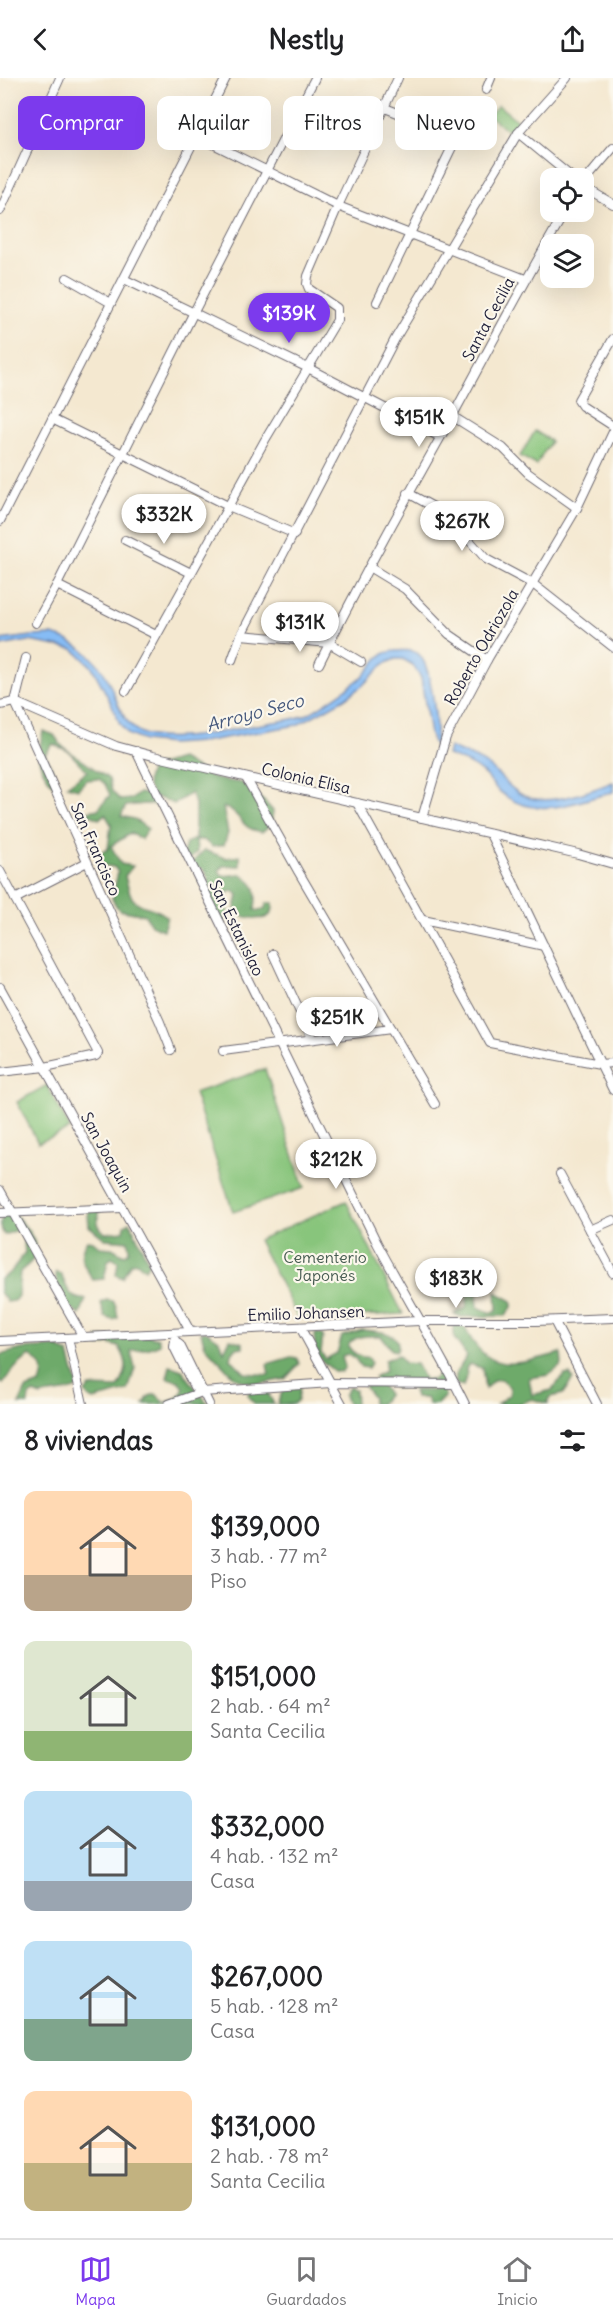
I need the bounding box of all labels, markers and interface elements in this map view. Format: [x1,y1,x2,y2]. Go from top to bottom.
text: Nestly [269,22,344,56]
icon: back [24,23,57,56]
icon: share [556,23,589,56]
chip: Comprar [18,96,145,150]
chip: Alquilar [157,96,271,150]
chip: Filtros [283,96,383,150]
chip: Nuevo [395,96,497,150]
map controls [540,168,594,288]
button: locate [540,168,594,222]
button: layers [540,234,594,288]
street label: Santa Cecilia [458,274,518,364]
pin: $139K [247,293,331,344]
text: $139K [262,300,316,325]
pin: $151K [377,397,461,448]
text: $151K [394,404,444,429]
pin: $332K [122,494,206,545]
text: $332K [135,501,193,526]
pin: $267K [420,501,504,552]
text: $267K [434,508,490,533]
street label: Roberto Odriozola [440,585,522,709]
pin: $131K [258,602,342,653]
text: $131K [275,609,325,634]
water label: Arroyo Seco [204,688,307,737]
street label: Colonia Elisa [260,758,352,798]
street label: San Francisco [66,799,126,899]
street label: San Estanislao [205,877,269,979]
pin: $251K [295,997,379,1048]
text: $251K [310,1004,364,1029]
street label: San Joaquin [77,1109,137,1195]
pin: $212K [294,1139,378,1190]
text: $212K [309,1146,363,1171]
park label: Cementerio Japonés [283,1247,367,1285]
pin: $183K [414,1258,498,1309]
text: $183K [429,1265,483,1290]
street label: Emilio Johansen [247,1301,365,1325]
text: 8 viviendas [24,1424,153,1457]
icon: filters [556,1424,589,1457]
text: $139,000 [210,1510,320,1543]
icon: home [72,1515,144,1587]
text: 3 hab. · 77 m² [210,1543,328,1568]
text: Piso [210,1568,247,1593]
text: $151,000 [210,1660,316,1693]
icon: home [72,1665,144,1737]
text: 2 hab. · 64 m² [210,1693,331,1718]
text: Santa Cecilia [210,1718,325,1743]
text: $332,000 [210,1810,325,1843]
icon: home [72,1815,144,1887]
text: 4 hab. · 132 m² [210,1843,338,1868]
text: Casa [210,1868,255,1893]
text: $267,000 [210,1960,323,1993]
icon: home [72,1965,144,2037]
text: 5 hab. · 128 m² [210,1993,339,2018]
text: Casa [210,2018,255,2043]
text: $131,000 [210,2110,316,2143]
icon: home [72,2115,144,2187]
text: 2 hab. · 78 m² [210,2143,329,2168]
text: Santa Cecilia [210,2168,325,2193]
tab: Mapa [75,2253,116,2309]
tab: Guardados [266,2253,347,2309]
tab: Inicio [497,2253,538,2309]

